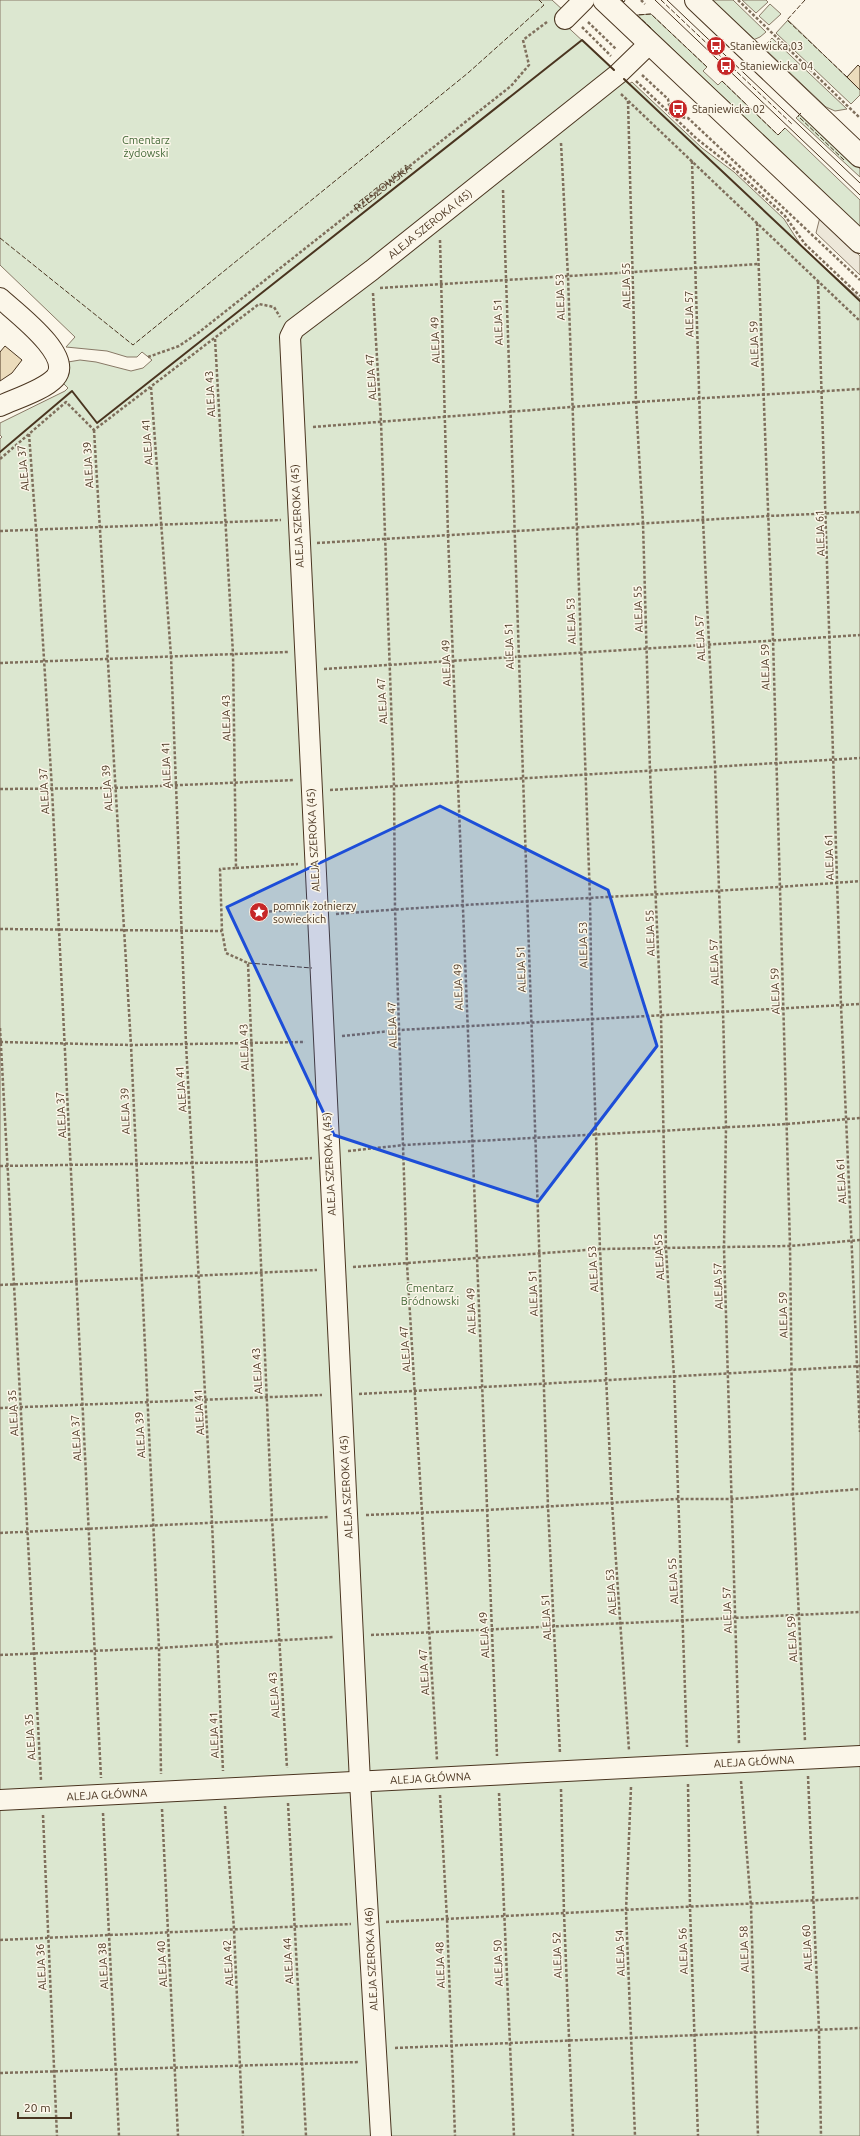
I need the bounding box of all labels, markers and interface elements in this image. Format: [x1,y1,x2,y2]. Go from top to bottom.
bus stop icon: Staniewicka 03 [705,35,727,57]
place label: Staniewicka 03 [730,40,803,52]
bus stop icon: Staniewicka 04 [715,55,737,77]
place label: Staniewicka 04 [740,60,813,72]
bus stop icon: Staniewicka 02 [667,98,689,120]
place label: Staniewicka 02 [692,103,765,115]
park label: Cmentarz żydowski [122,134,170,159]
street label: RZESZOWSKA [351,160,414,214]
street label: ALEJA SZEROKA (45) [385,187,475,261]
street label: ALEJA 55 [620,263,632,309]
street label: ALEJA 53 [553,274,567,320]
street label: ALEJA 57 [683,291,695,337]
street label: ALEJA 51 [491,299,505,345]
street label: ALEJA 49 [428,317,442,363]
street label: ALEJA 59 [747,321,761,367]
street label: ALEJA 47 [363,353,379,401]
street label: ALEJA 43 [203,370,217,418]
street label: ALEJA 41 [139,418,155,466]
street label: ALEJA 39 [81,441,95,489]
street label: ALEJA 37 [15,444,31,492]
street label: ALEJA SZEROKA (45) [288,464,307,568]
street label: ALEJA 61 [813,510,827,556]
street label: ALEJA 55 [631,586,645,632]
street label: ALEJA 53 [564,598,578,644]
street label: ALEJA 57 [693,614,707,662]
street label: ALEJA 51 [502,623,516,669]
street label: ALEJA 49 [439,640,453,686]
street label: ALEJA 59 [759,644,771,690]
street label: ALEJA 47 [375,677,389,725]
street label: ALEJA 43 [220,695,232,741]
street label: ALEJA 41 [159,742,173,788]
street label: ALEJA 39 [99,764,115,812]
street label: ALEJA 37 [37,767,51,815]
street label: ALEJA SZEROKA (45) [304,788,323,892]
street label: ALEJA 61 [822,834,836,880]
place label: pomnik żołnierzy sowieckich [273,900,357,925]
place icon: pomnik żołnierzy sowieckich [248,901,270,923]
street label: ALEJA 55 [643,910,657,956]
street label: ALEJA 53 [577,922,589,968]
street label: ALEJA 57 [707,939,721,985]
street label: ALEJA 51 [514,946,528,992]
street label: ALEJA 49 [451,964,465,1010]
street label: ALEJA 59 [768,968,782,1014]
street label: ALEJA 47 [385,1002,399,1048]
street label: ALEJA 43 [237,1024,251,1070]
street label: ALEJA 41 [173,1065,189,1113]
street label: ALEJA 39 [118,1088,132,1134]
street label: ALEJA 37 [54,1091,68,1139]
street label: ALEJA SZEROKA (45) [320,1112,339,1216]
street label: ALEJA 61 [834,1157,848,1205]
street label: ALEJA 55 [652,1233,666,1281]
street label: ALEJA 53 [586,1245,600,1293]
street label: ALEJA 57 [711,1263,725,1309]
street label: ALEJA 51 [526,1270,540,1316]
park label: Cmentarz Bródnowski [401,1282,459,1307]
street label: ALEJA 49 [464,1288,478,1334]
street label: ALEJA 59 [777,1292,789,1338]
street label: ALEJA 47 [397,1325,413,1373]
street label: ALEJA 43 [250,1347,264,1395]
street label: ALEJA 41 [192,1388,206,1436]
street label: ALEJA 35 [6,1389,20,1437]
street label: ALEJA 39 [133,1411,147,1459]
street label: ALEJA 37 [69,1414,83,1462]
street label: ALEJA SZEROKA (45) [337,1435,356,1539]
street label: ALEJA 55 [666,1557,680,1605]
street label: ALEJA 53 [603,1568,619,1616]
street label: ALEJA 57 [720,1587,734,1633]
street label: ALEJA 51 [539,1593,553,1641]
street label: ALEJA 49 [477,1611,491,1659]
street label: ALEJA 59 [785,1615,799,1663]
street label: ALEJA 47 [417,1648,431,1696]
street label: ALEJA 43 [266,1671,282,1719]
street label: ALEJA 41 [207,1712,221,1758]
street label: ALEJA 35 [22,1713,38,1761]
street label: ALEJA GŁÓWNA [713,1753,795,1769]
street label: ALEJA GŁÓWNA [390,1770,472,1786]
street label: ALEJA GŁÓWNA [66,1786,148,1803]
street label: ALEJA SZEROKA (46) [362,1907,381,2011]
street label: ALEJA 60 [800,1924,814,1972]
street label: ALEJA 58 [737,1926,751,1972]
street label: ALEJA 56 [676,1928,690,1974]
street label: ALEJA 54 [613,1930,627,1976]
street label: ALEJA 52 [550,1932,564,1978]
street label: ALEJA 44 [281,1937,295,1985]
street label: ALEJA 42 [221,1939,235,1987]
street label: ALEJA 40 [155,1940,169,1988]
street label: ALEJA 50 [491,1940,505,1986]
street label: ALEJA 38 [96,1942,110,1990]
street label: ALEJA 48 [433,1942,447,1988]
street label: ALEJA 36 [34,1943,48,1991]
scale bar [18,2094,71,2120]
text: 20 m [24,2101,51,2114]

